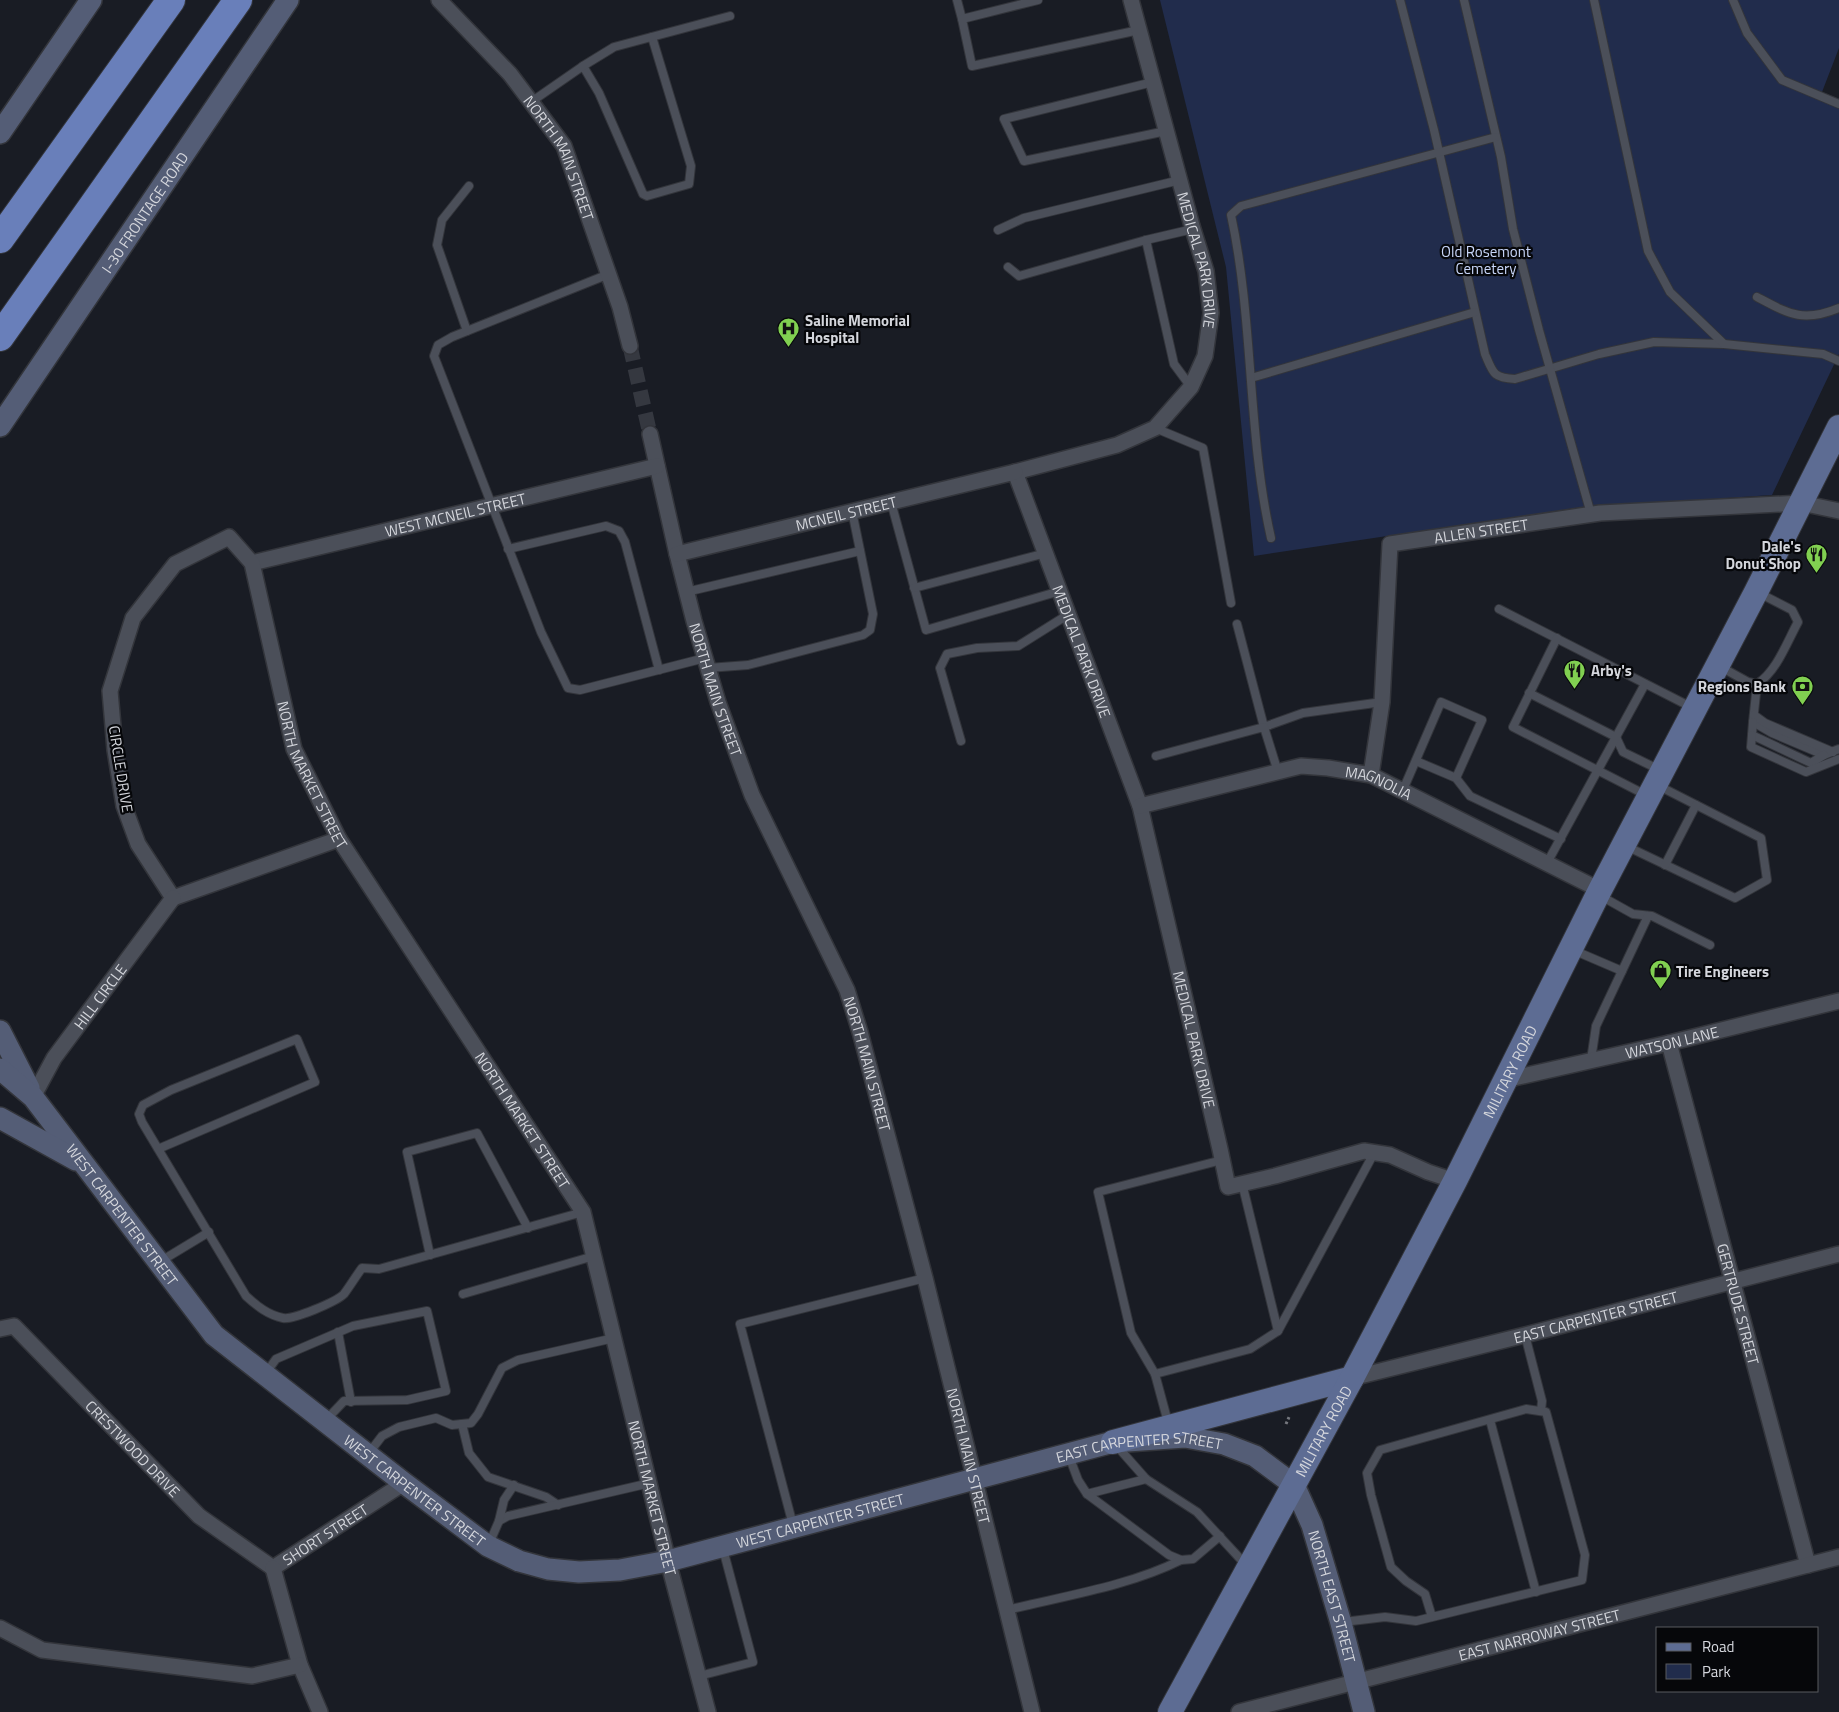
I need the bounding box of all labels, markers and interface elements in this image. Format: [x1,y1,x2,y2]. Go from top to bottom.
street label: NORTH MAIN STREET [518,90,600,223]
street label: I-30 FRONTAGE ROAD [95,147,194,278]
street label: MEDICAL PARK DRIVE [1172,189,1223,330]
park label: Old Rosemont Cemetery [1441,240,1532,280]
place label: Saline Memorial Hospital [805,309,910,349]
hospital icon: Saline Memorial Hospital [777,317,801,348]
street label: WEST MCNEIL STREET [383,486,528,542]
street label: MCNEIL STREET [793,490,899,536]
street label: ALLEN STREET [1432,512,1530,549]
place label: Dale's Donut Shop [1726,535,1801,575]
restaurant icon: Dale's Donut Shop [1805,543,1829,574]
street label: MEDICAL PARK DRIVE [1047,582,1117,721]
street label: NORTH MAIN STREET [684,620,748,759]
restaurant icon: Arby's [1563,658,1587,689]
place label: Arby's [1591,659,1632,682]
bank icon: Regions Bank [1790,674,1814,705]
place label: Regions Bank [1698,675,1786,698]
street label: NORTH MARKET STREET [272,699,354,853]
street label: CIRCLE DRIVE [103,724,139,814]
street label: MAGNOLIA [1344,760,1416,805]
street label: HILL CIRCLE [68,959,132,1034]
shop icon: Tire Engineers [1648,959,1672,990]
place label: Tire Engineers [1676,960,1769,983]
street label: MEDICAL PARK DRIVE [1167,969,1222,1110]
street label: NORTH MAIN STREET [838,993,897,1134]
street label: WATSON LANE [1623,1020,1721,1064]
street label: MILITARY ROAD [1477,1021,1542,1122]
street label: NORTH MARKET STREET [470,1047,576,1193]
street label: WEST CARPENTER STREET [61,1139,184,1291]
street label: GERTRUDE STREET [1711,1241,1766,1367]
street label: EAST CARPENTER STREET [1511,1285,1680,1349]
street label: MILITARY ROAD [1289,1381,1357,1481]
street label: NORTH MAIN STREET [941,1386,997,1526]
street label: CRESTWOOD DRIVE [80,1395,186,1502]
street label: NORTH MARKET STREET [623,1418,683,1578]
street label: EAST CARPENTER STREET [1053,1425,1224,1468]
street label: WEST CARPENTER STREET [339,1429,491,1552]
street label: WEST CARPENTER STREET [733,1487,907,1554]
street label: SHORT STREET [278,1498,373,1571]
street label: NORTH EAST STREET [1303,1527,1362,1665]
street label: EAST NARROWAY STREET [1456,1603,1623,1666]
legend [1656,1627,1819,1692]
text: Road [1702,1635,1734,1658]
text: Park [1702,1660,1731,1683]

